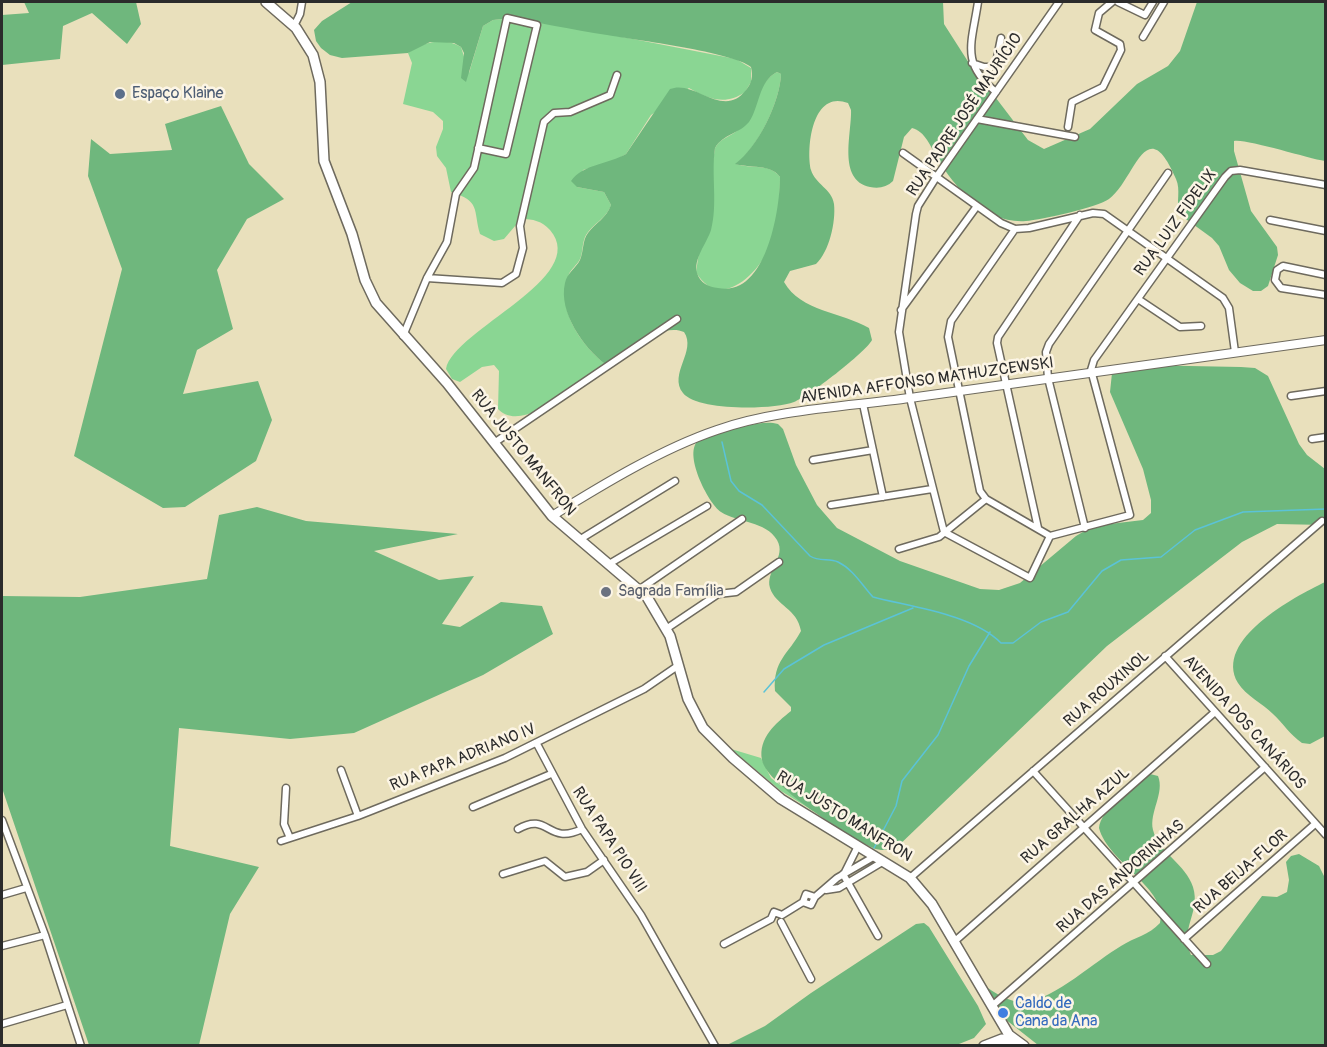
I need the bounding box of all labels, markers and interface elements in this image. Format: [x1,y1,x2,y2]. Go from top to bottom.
street label: RUA PADRE JOSÉ MAURÍCIO [903,30,1027,200]
place label: Espaço Klaine [132,84,223,104]
marker: Espaço Klaine [113,87,127,101]
street label: RUA LUIZ FIDELIX [1131,166,1221,280]
street label: AVENIDA AFFONSO MATHUZCEWSKI [799,354,1055,408]
street label: RUA JUSTO MANFRON [466,386,580,520]
place label: Sagrada Família [618,582,724,602]
marker: Sagrada Família [599,585,613,599]
street label: RUA ROUXINOL [1060,647,1154,731]
street label: AVENIDA DOS CANÁRIOS [1179,652,1309,794]
street label: RUA PAPA ADRIANO IV [387,720,539,796]
street label: RUA GRALHA AZUL [1018,764,1134,868]
street label: RUA JUSTO MANFRON [773,767,915,867]
street label: RUA PAPA PIO VIII [568,784,650,896]
street label: RUA DAS ANDORINHAS [1053,816,1189,938]
street label: RUA BEIJA-FLOR [1190,826,1292,918]
place label: Caldo de Cana da Ana [1015,994,1097,1032]
marker: Caldo de Cana da Ana [996,1006,1010,1020]

